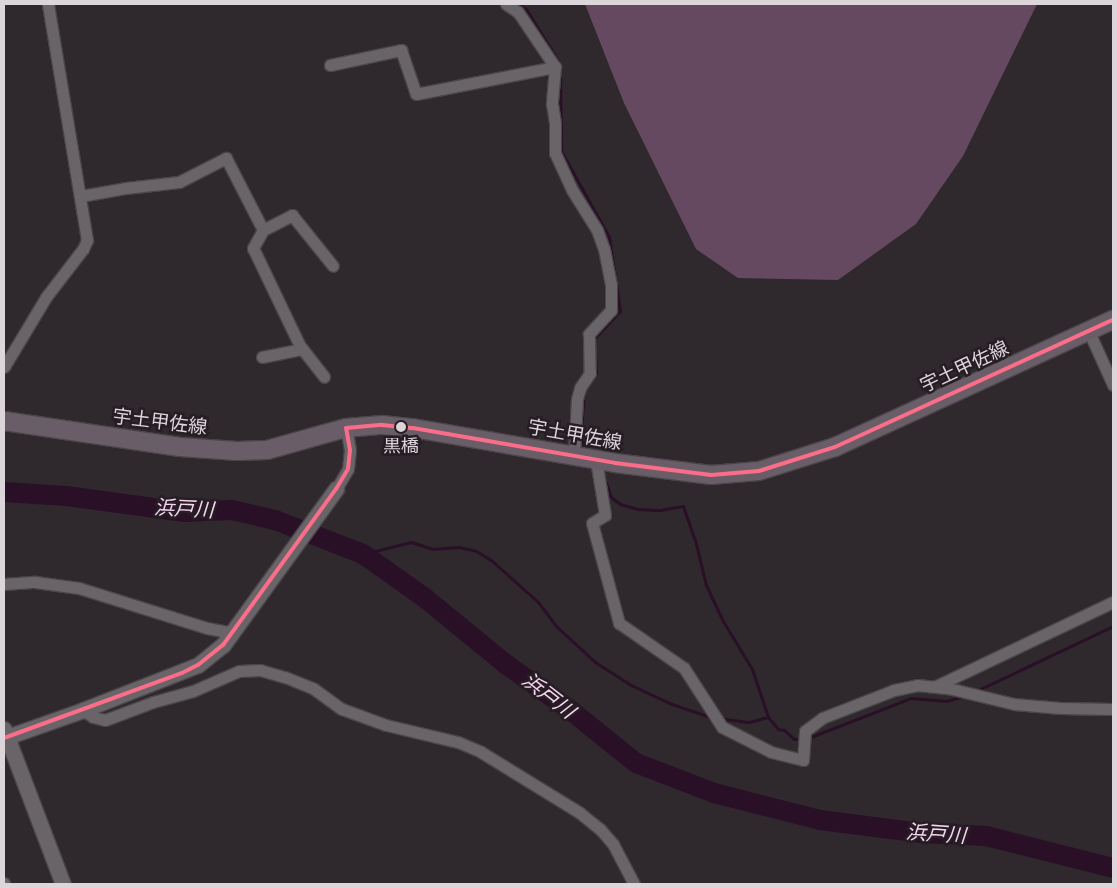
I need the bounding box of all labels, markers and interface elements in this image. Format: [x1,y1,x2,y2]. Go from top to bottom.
street label: 宇土甲佐線 [916,336,1012,396]
street label: 宇土甲佐線 [111,404,209,438]
street label: 宇土甲佐線 [526,415,624,453]
marker: 黒橋 [396,422,406,432]
place label: 黒橋 [383,434,419,456]
water label: 浜戸川 [153,494,215,522]
water label: 浜戸川 [518,667,580,723]
water label: 浜戸川 [905,819,967,847]

